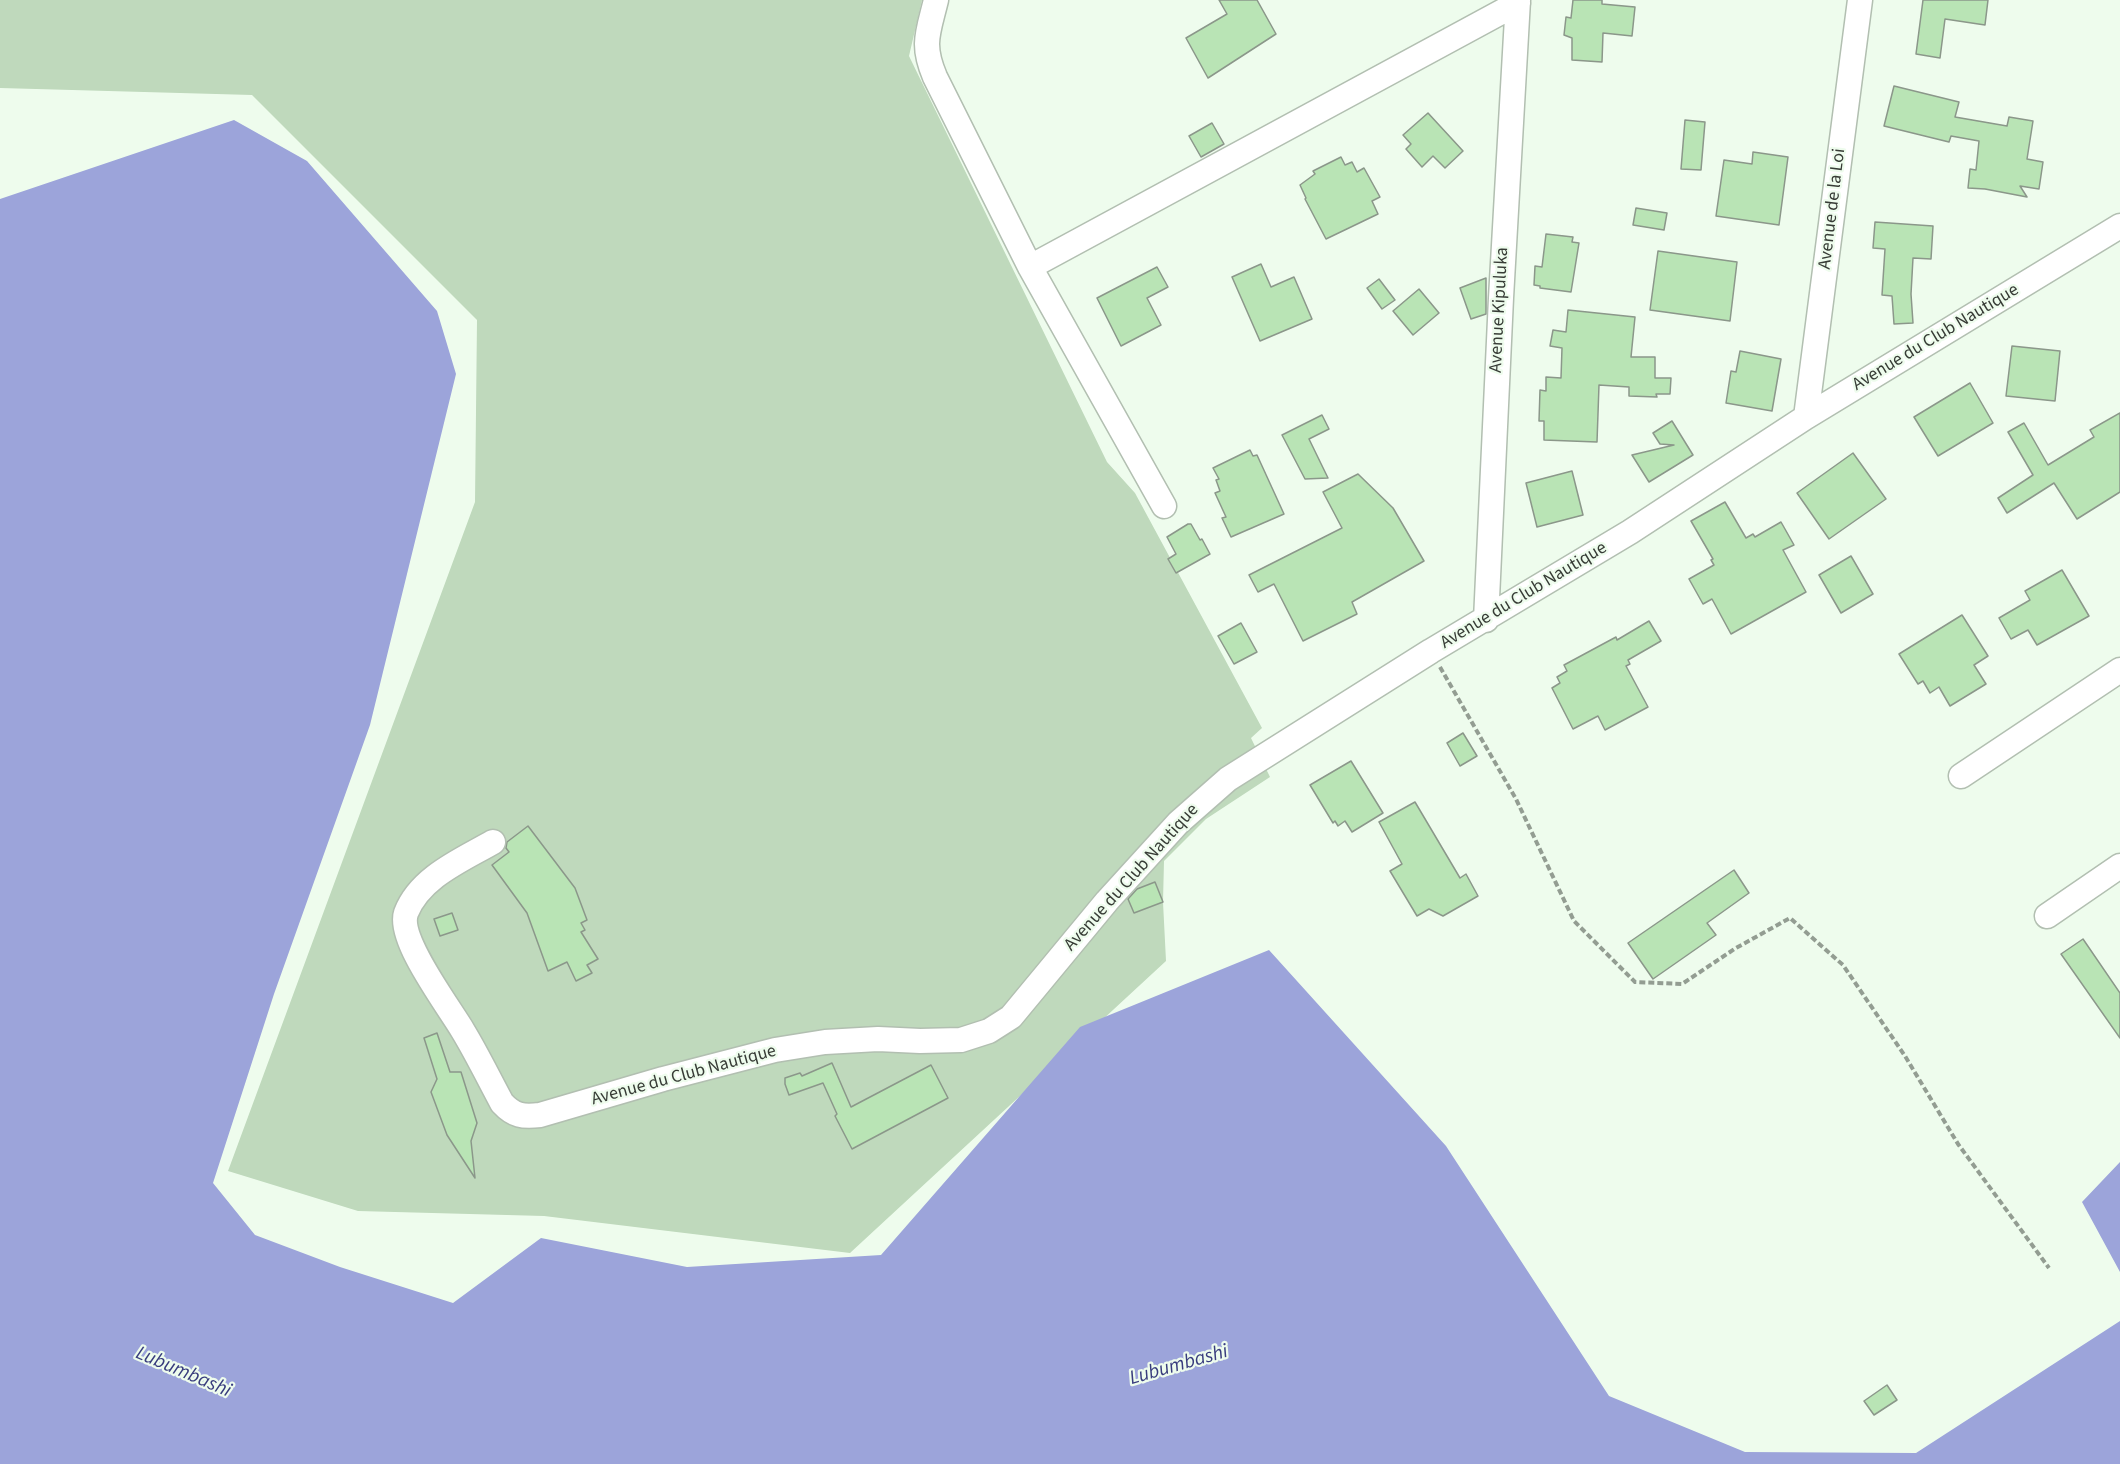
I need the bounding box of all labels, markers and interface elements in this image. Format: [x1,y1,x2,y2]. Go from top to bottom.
street label: Avenue de la Loi [1815,147,1851,271]
street label: Avenue Kipuluka [1486,247,1514,373]
street label: Avenue du Club Nautique [1849,280,2023,396]
street label: Avenue du Club Nautique [1437,538,1611,654]
street label: Avenue du Club Nautique [1060,800,1204,956]
street label: Avenue du Club Nautique [589,1041,779,1111]
water label: Lubumbashi [1127,1341,1231,1391]
water label: Lubumbashi [132,1342,234,1404]

